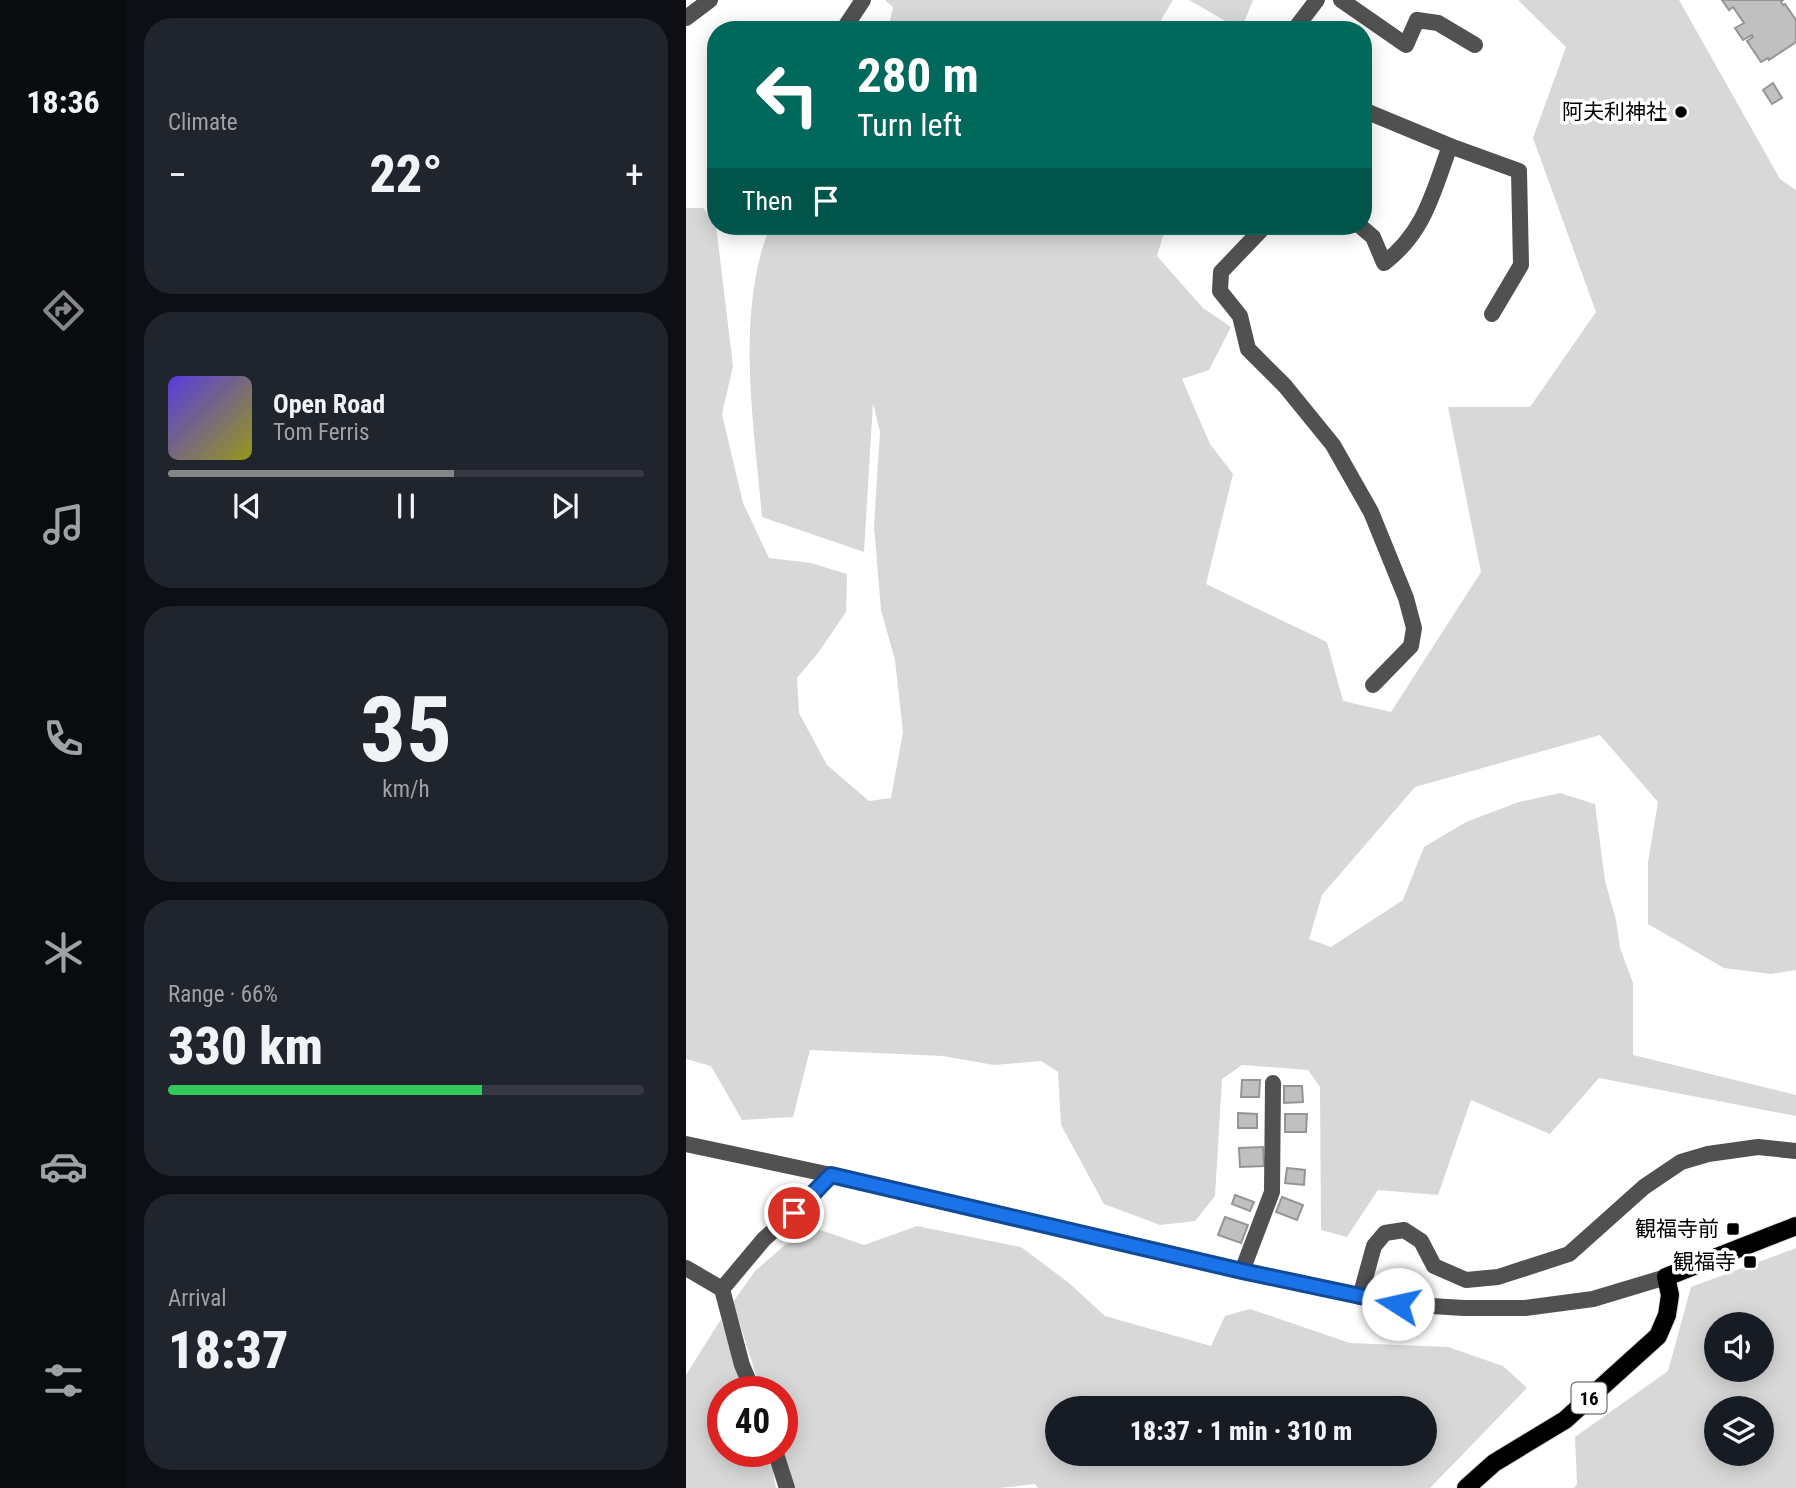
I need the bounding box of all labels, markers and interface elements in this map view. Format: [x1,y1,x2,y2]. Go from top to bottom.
text: 280 m [857,47,979,104]
icon: left [742,49,833,140]
text: 18:36 [26,83,100,121]
place label: 阿夫利神社 [1562,100,1667,124]
marker: 阿夫利神社 [1673,104,1689,120]
text: Turn left [857,106,962,144]
text: Climate [168,109,238,136]
text: 22° [369,144,443,205]
text: − [168,153,187,197]
text: + [625,153,644,197]
icon: arrive [807,182,845,220]
text: Then [742,186,793,216]
icon: directions [39,286,88,335]
text: Open Road [273,389,385,419]
text: Tom Ferris [273,419,369,446]
icon: previous [228,487,266,525]
icon: pause [387,487,425,525]
icon: next [546,487,584,525]
icon: music [39,500,88,549]
text: 35 [360,677,452,783]
icon: phone [39,714,88,763]
text: km/h [382,776,430,803]
icon: climate [39,928,88,977]
text: Range · 66% [168,981,278,1008]
text: 330 km [168,1016,323,1077]
icon: car [39,1142,88,1191]
pin [764,1183,824,1243]
icon: arrive [775,1194,813,1232]
place label: 観福寺前 [1635,1217,1719,1241]
marker: 観福寺前 [1725,1221,1741,1237]
place label: 観福寺 [1673,1250,1736,1274]
marker: 観福寺 [1742,1254,1758,1270]
position arrow [1361,1267,1435,1341]
text: Arrival [168,1285,227,1312]
map controls [1704,1312,1774,1466]
button: sound [1704,1312,1774,1382]
text: 18:37 [168,1320,288,1381]
icon: filters [39,1356,88,1405]
speed limit sign: 40 [707,1376,798,1467]
road number: 16 [1572,1382,1606,1414]
button: layers [1704,1396,1774,1466]
text: 18:37 · 1 min · 310 m [1130,1416,1352,1446]

